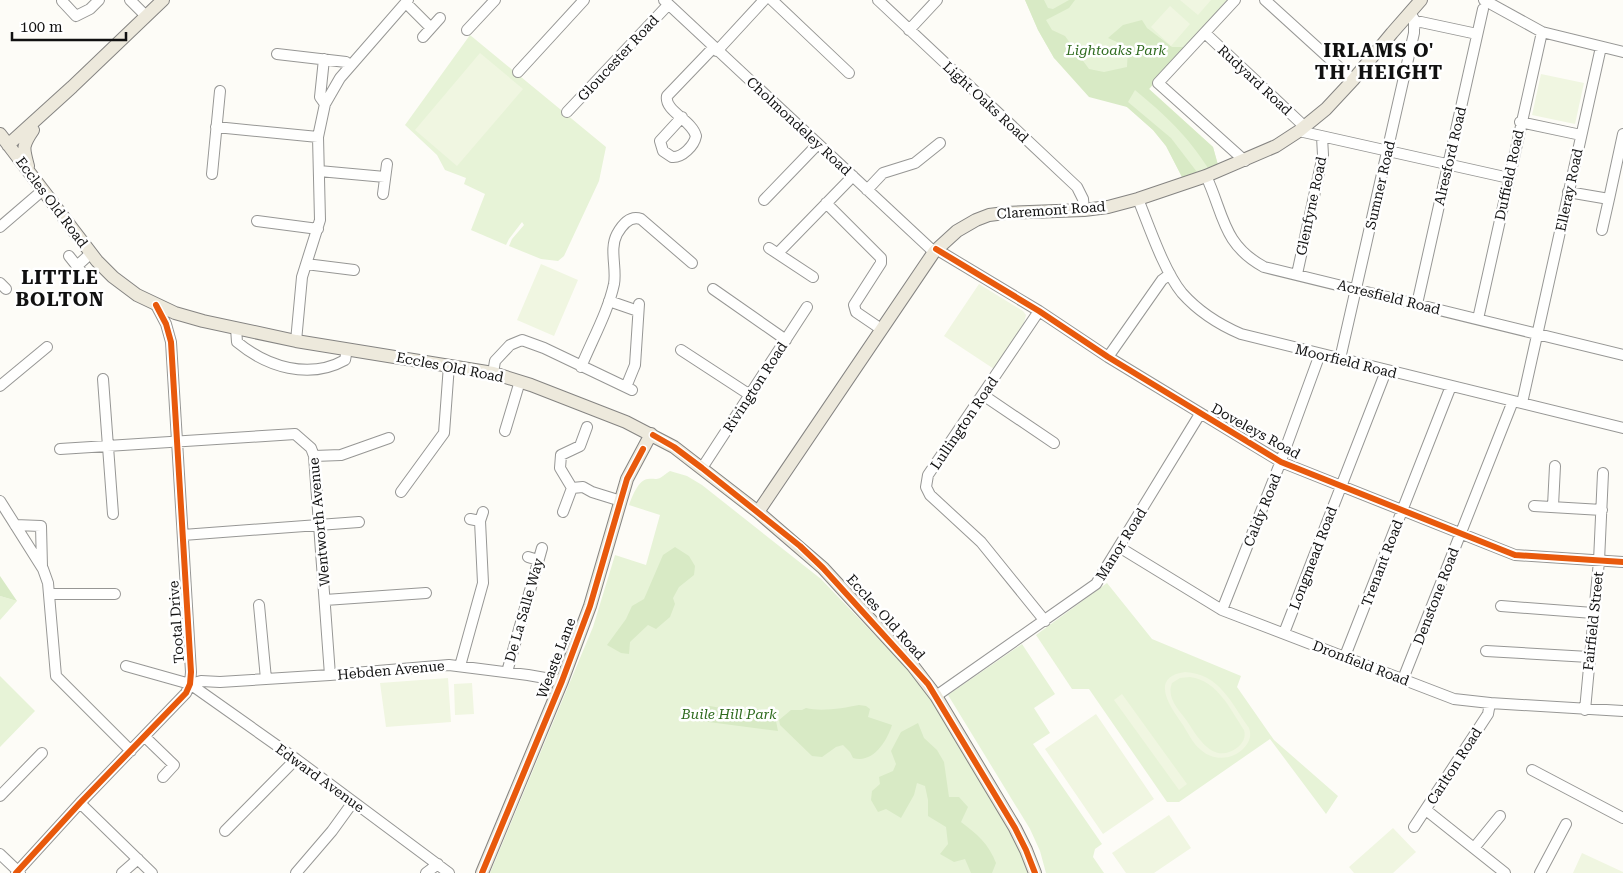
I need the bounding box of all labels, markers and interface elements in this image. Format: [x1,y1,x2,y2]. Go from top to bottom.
scale bar [12,10,126,42]
street label: Gloucester Road [574,12,662,104]
text: 100 m [20,18,63,36]
district label: IRLAMS O' TH' HEIGHT [1315,39,1443,84]
park label: Lightoaks Park [1065,42,1166,58]
street label: Rudyard Road [1215,42,1295,118]
street label: Light Oaks Road [940,58,1032,146]
street label: Cholmondeley Road [743,73,855,179]
street label: Alresford Road [1431,105,1469,207]
street label: Duffield Road [1492,128,1526,222]
street label: Sumner Road [1362,139,1398,231]
street label: Elleray Road [1552,147,1586,233]
street label: Eccles Old Road [13,154,91,250]
street label: Glenfyne Road [1293,155,1329,257]
street label: Claremont Road [996,198,1106,222]
district label: LITTLE BOLTON [15,266,105,311]
street label: Acresfield Road [1336,276,1442,318]
street label: Rivington Road [720,339,790,435]
street label: Moorfield Road [1293,341,1399,381]
street label: Eccles Old Road [395,349,505,385]
street label: Lullington Road [927,374,1001,472]
street label: Doveleys Road [1209,400,1303,462]
street label: Wentworth Avenue [305,456,333,587]
street label: Caldy Road [1240,471,1284,549]
street label: Longmead Road [1286,504,1340,612]
street label: Manor Road [1092,505,1150,583]
street label: Trenant Road [1358,517,1406,609]
street label: Denstone Road [1410,545,1462,647]
street label: De La Salle Way [502,555,547,664]
street label: Eccles Old Road [843,571,929,663]
street label: Fairfield Street [1580,571,1606,671]
street label: Tootal Drive [165,580,187,664]
street label: Weaste Lane [533,615,579,701]
street label: Dronfield Road [1310,637,1412,689]
street label: Hebden Avenue [337,657,446,683]
park label: Buile Hill Park [680,706,777,722]
street label: Carlton Road [1423,725,1485,807]
street label: Edward Avenue [273,741,368,816]

